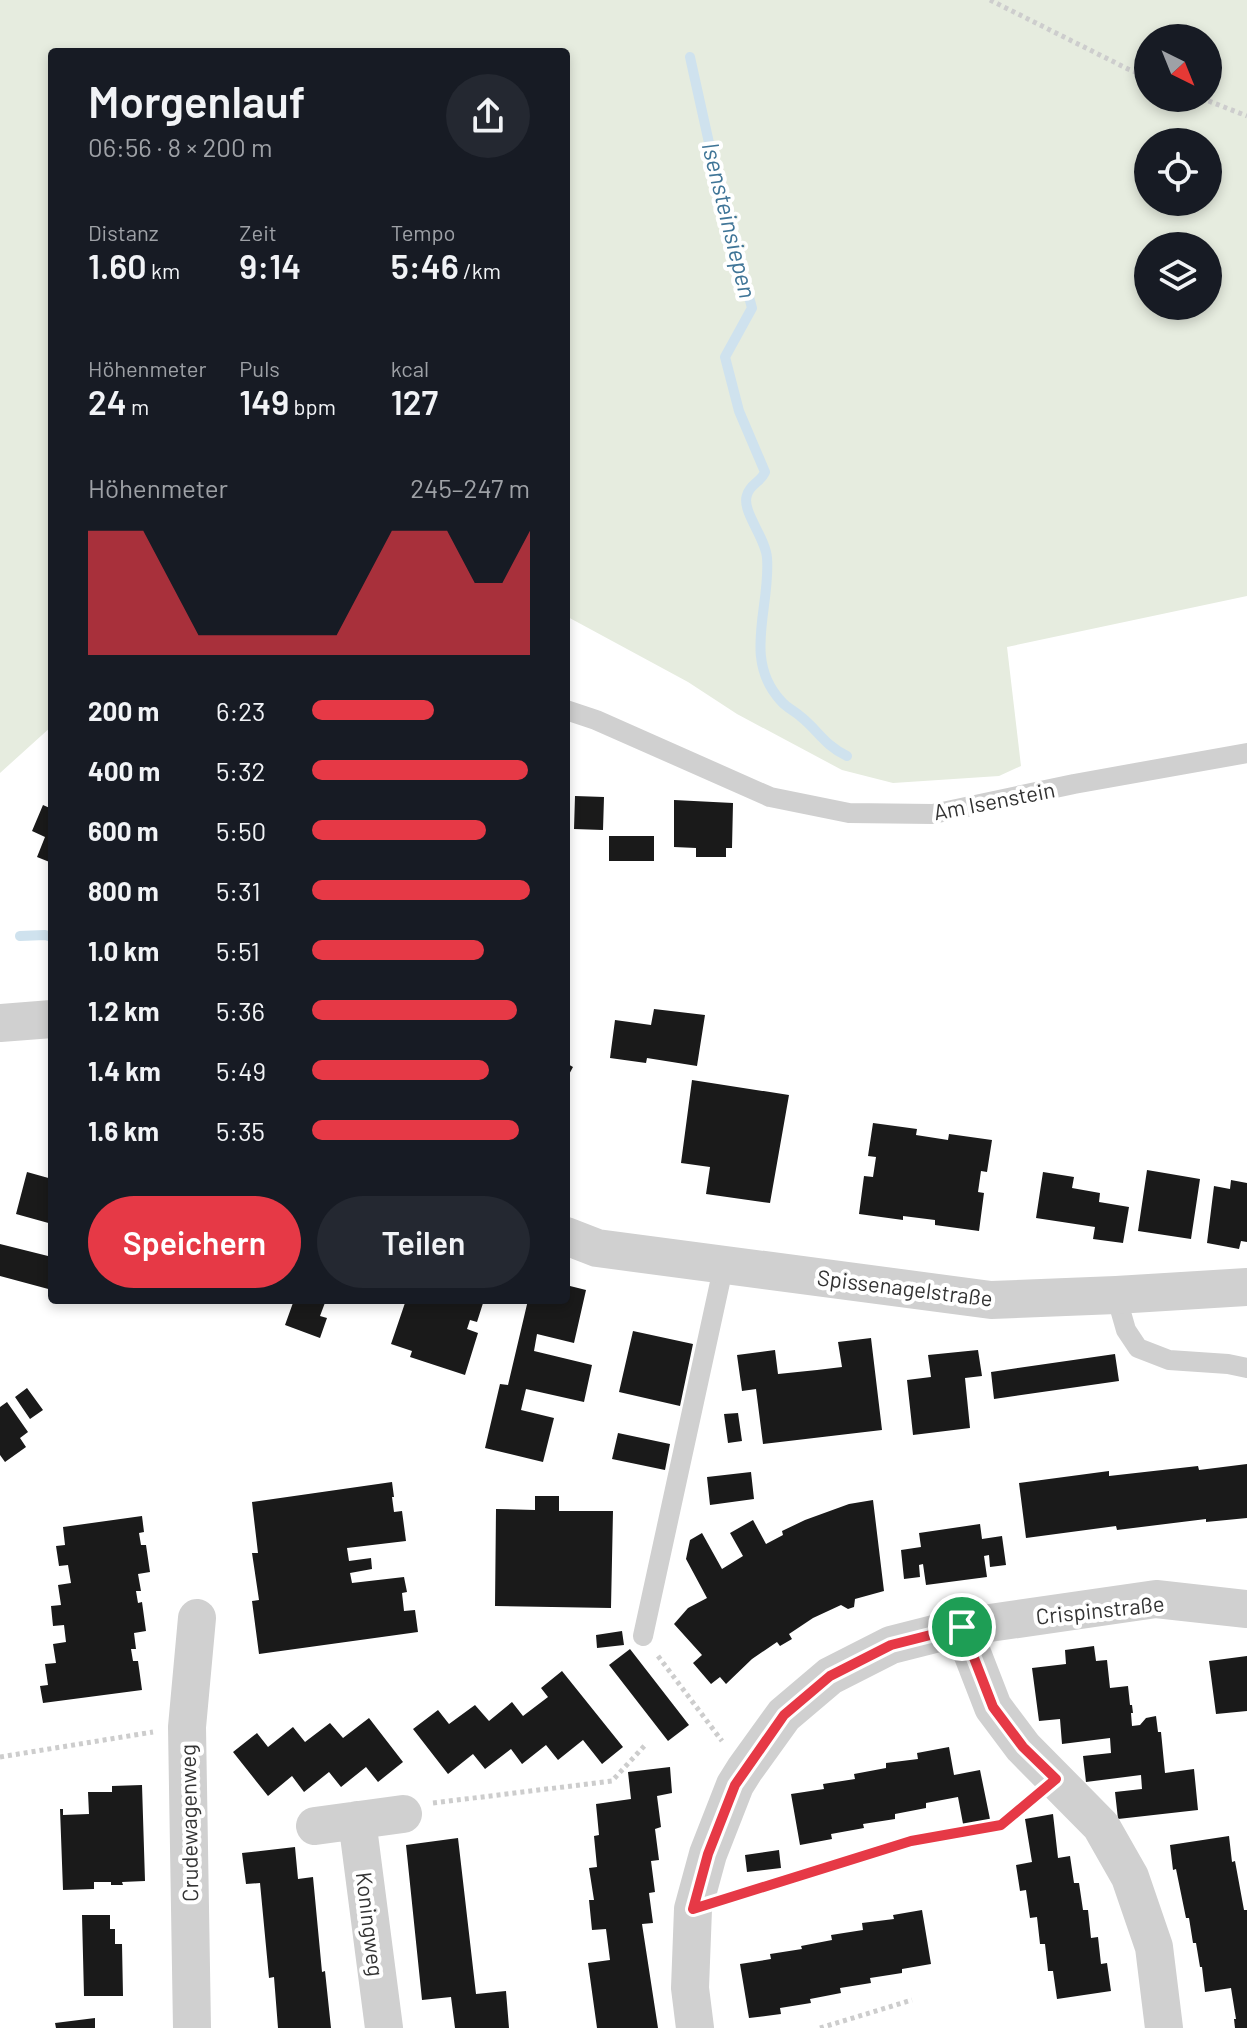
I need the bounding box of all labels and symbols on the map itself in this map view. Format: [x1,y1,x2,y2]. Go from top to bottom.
north arrow [1134,24,1222,112]
water label: Isensteinsiepen [697,139,763,301]
street label: Am Isenstein [931,775,1057,825]
street label: Spissenagelstraße [816,1263,994,1311]
street label: Crispinstraße [1035,1589,1165,1629]
pin [928,1593,996,1661]
street label: Crudewagenweg [174,1744,202,1902]
street label: Koningweg [352,1870,390,1978]

